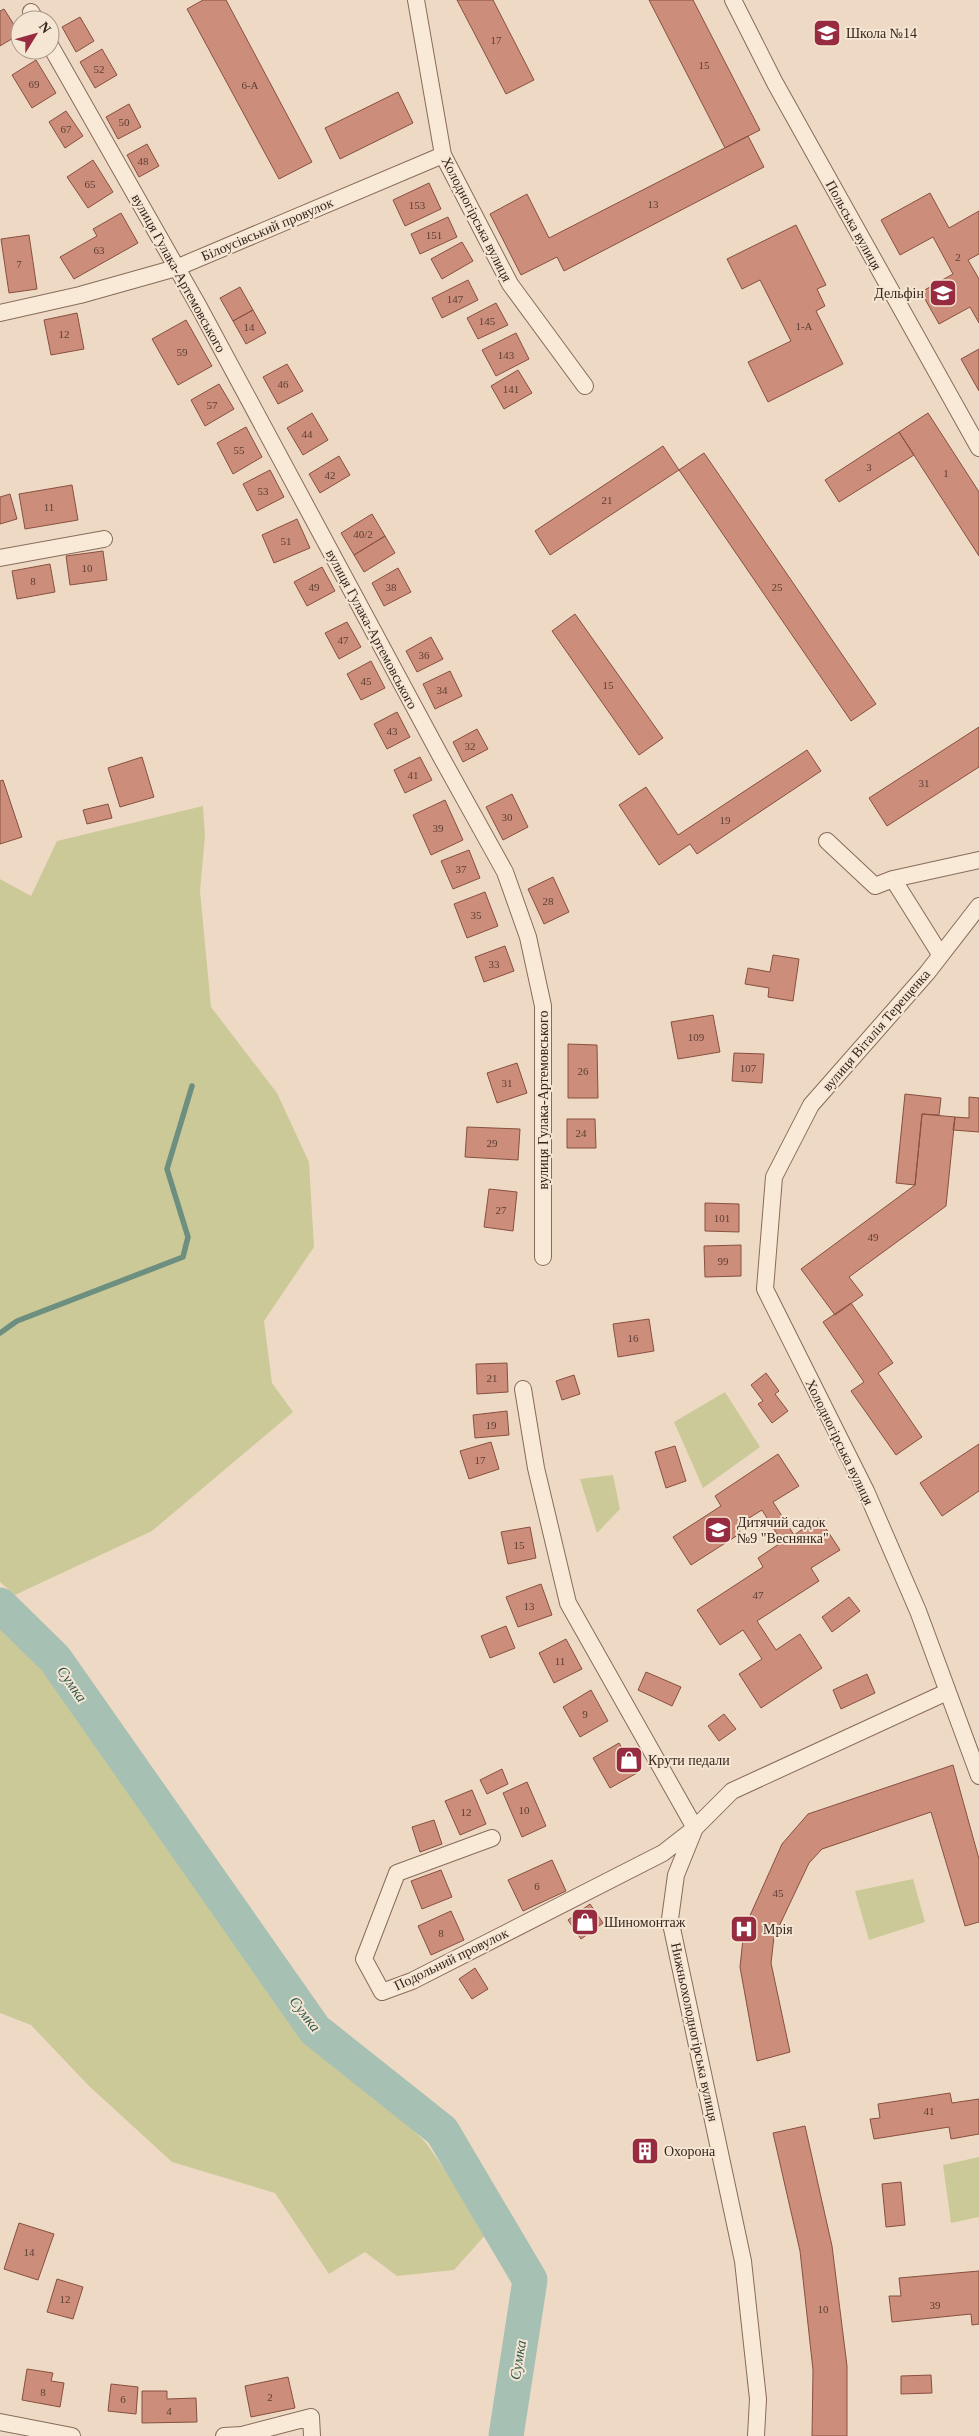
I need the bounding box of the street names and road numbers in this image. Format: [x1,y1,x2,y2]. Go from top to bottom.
street label: Холодногірська вулиця [439,154,515,284]
street label: Польська вулиця [823,178,885,273]
street label: вулиця Гулака-Артемовського [129,191,228,355]
street label: Білоусівський провулок [199,195,336,264]
street label: вулиця Гулака-Артемовського [323,547,420,712]
street label: вулиця Віталія Терещенка [820,966,934,1094]
street label: вулиця Гулака-Артемовського [536,1011,551,1189]
street label: Холодногірська вулиця [803,1377,877,1508]
street label: Подольний провулок [392,1925,511,1994]
street label: Нижньохолодногірська вулиця [668,1941,721,2124]

